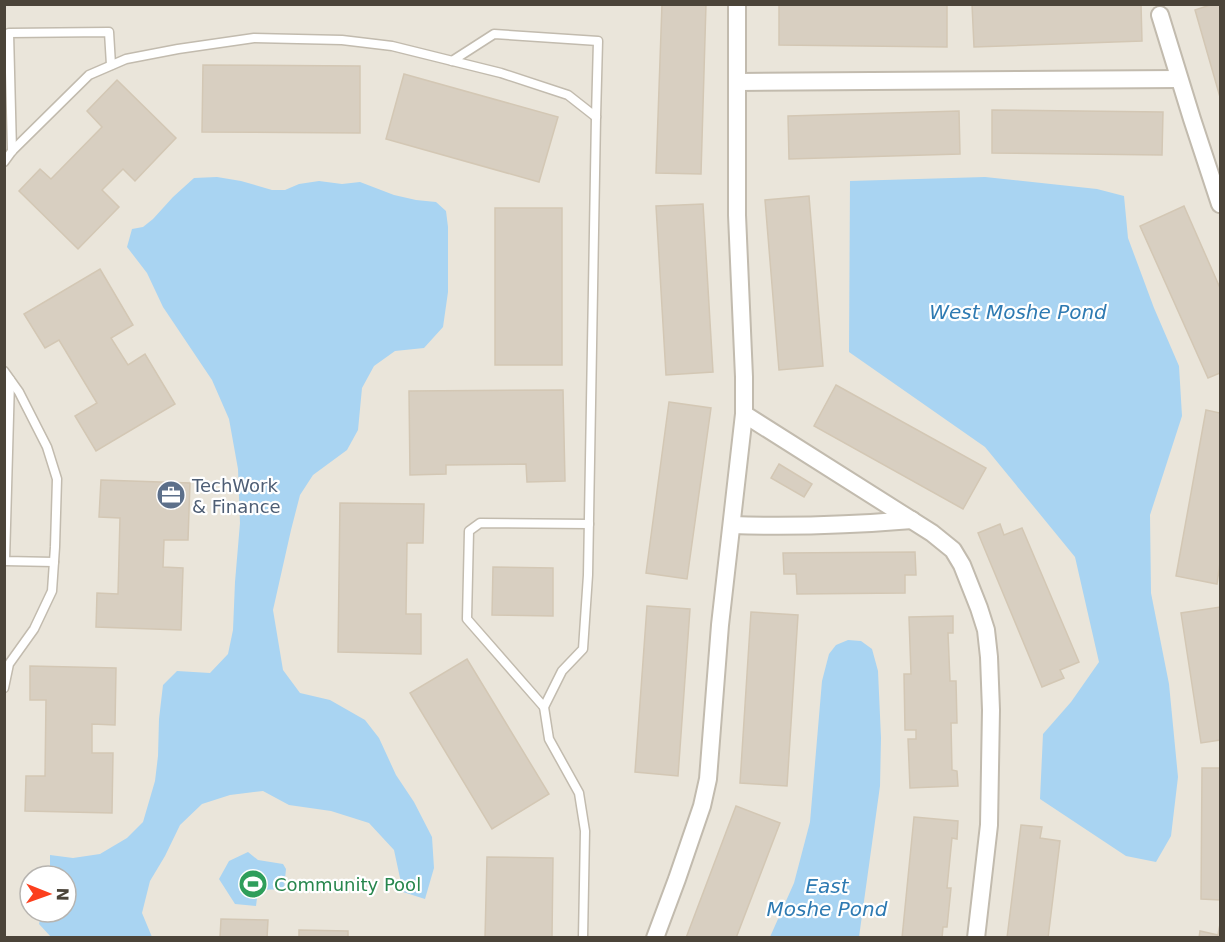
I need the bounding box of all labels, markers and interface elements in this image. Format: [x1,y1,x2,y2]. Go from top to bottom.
water label: West Moshe Pond [929,300,1107,324]
place label: TechWork & Finance [191,475,281,517]
office icon: TechWork & Finance [155,479,187,511]
north arrow [18,864,78,924]
sports icon: Community Pool [237,868,269,900]
place label: Community Pool [274,874,421,895]
water label: East Moshe Pond [767,874,888,921]
text: N [53,887,72,901]

